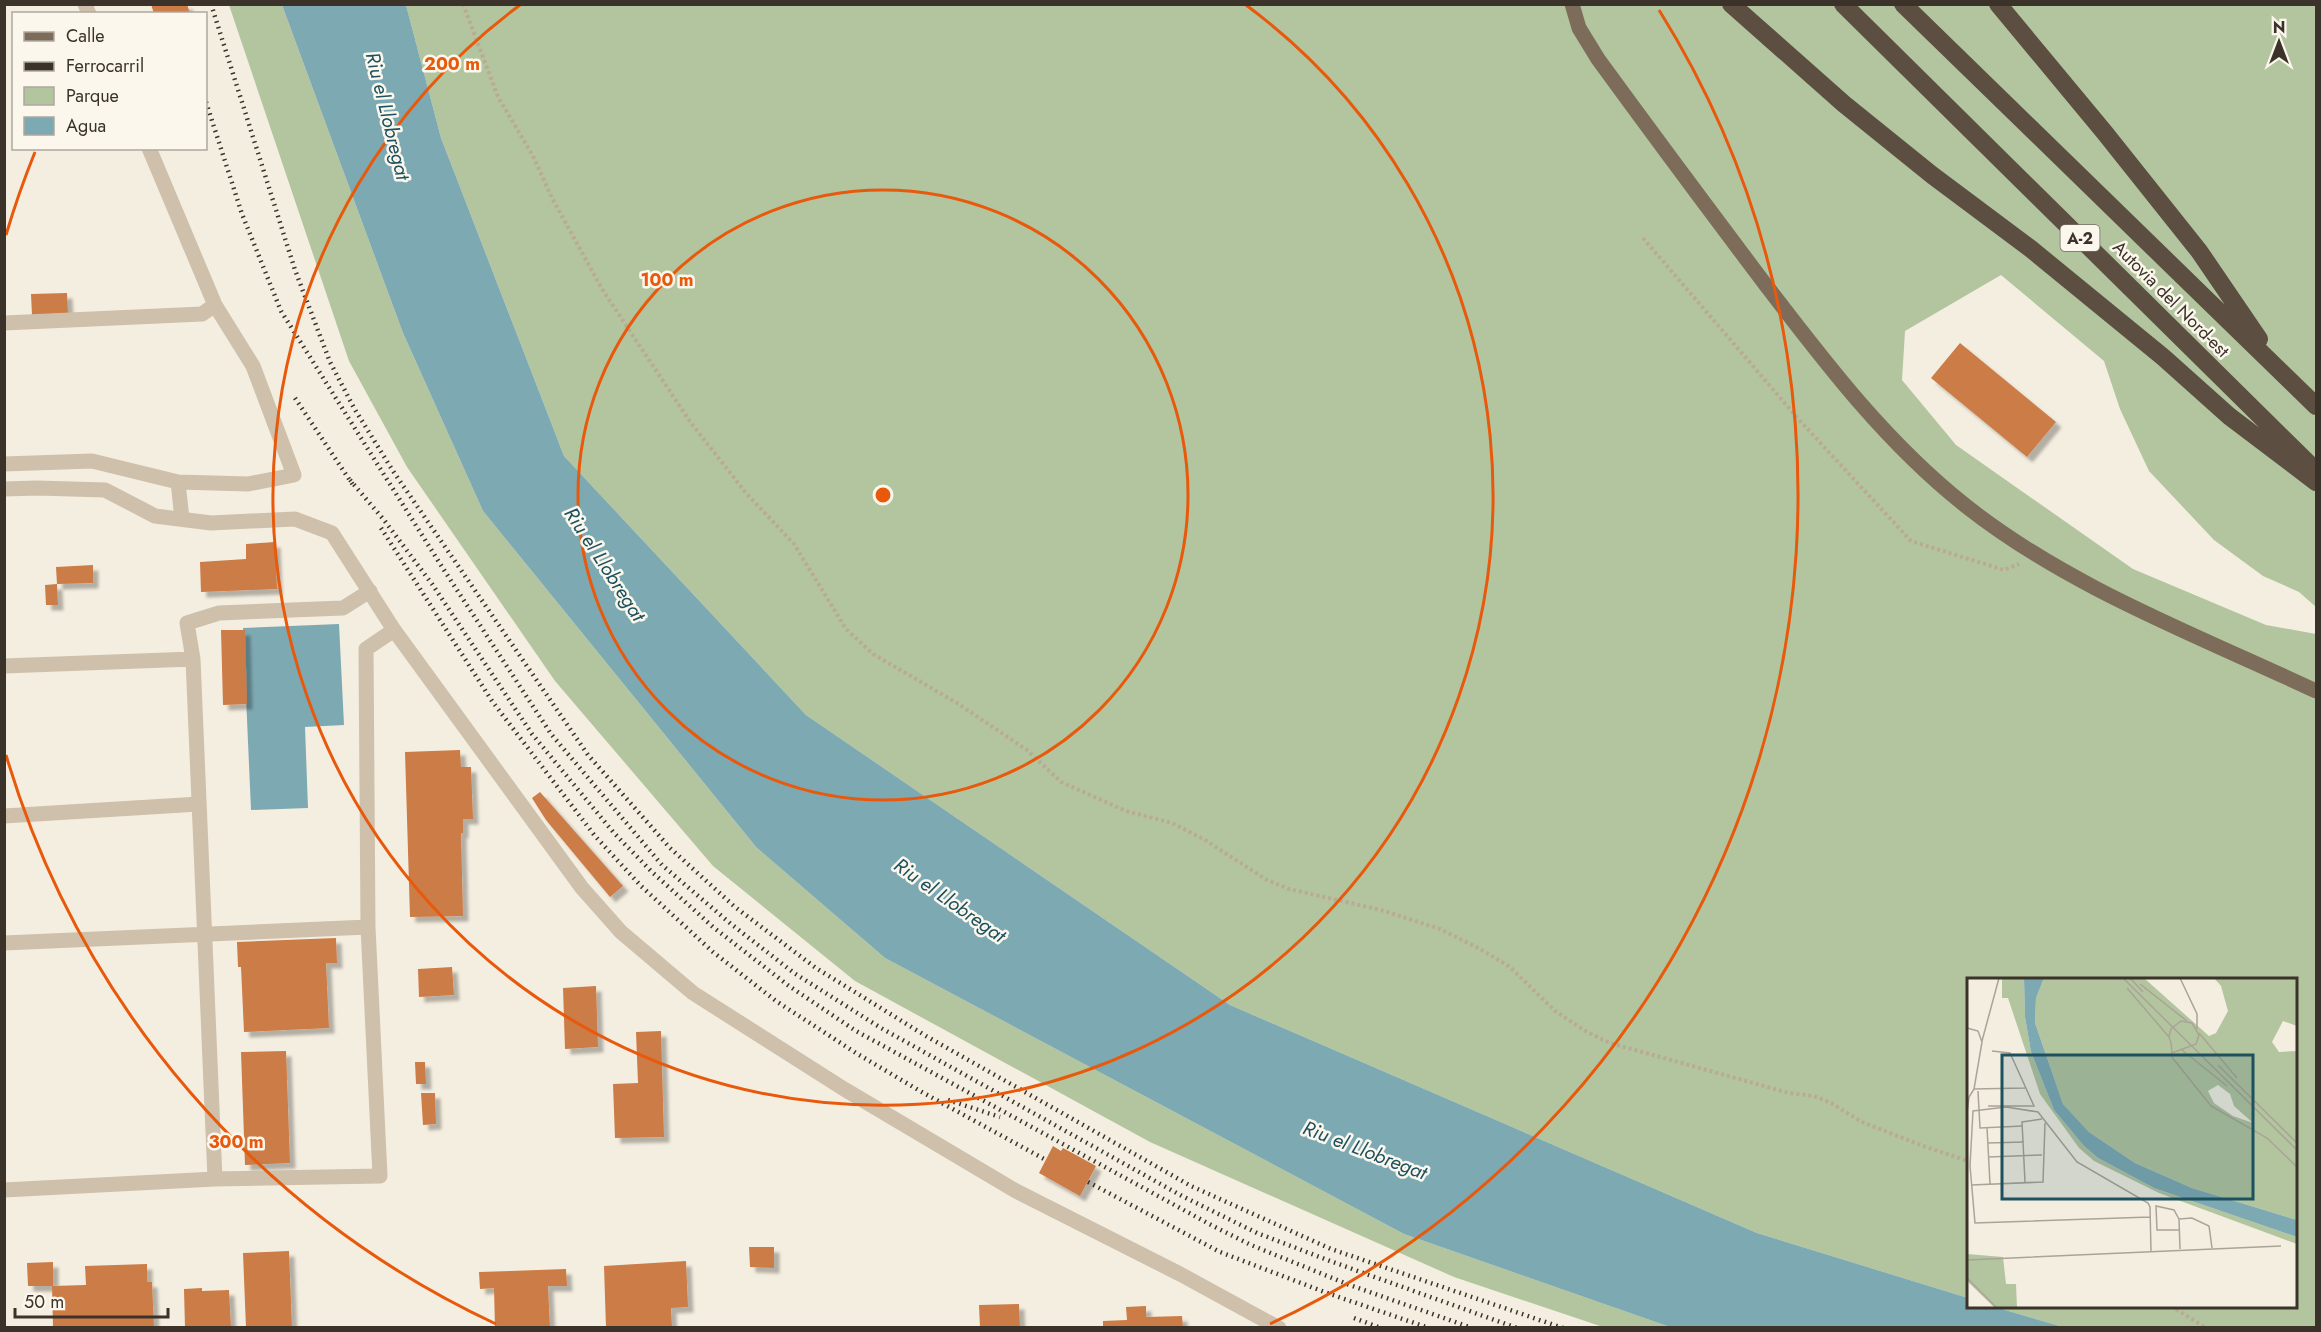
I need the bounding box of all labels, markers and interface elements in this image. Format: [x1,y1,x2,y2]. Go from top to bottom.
legend [12,12,207,150]
north arrow [2249,12,2309,72]
text: N [2273,16,2285,39]
text: Calle [66,23,105,49]
water label: Riu el Llobregat [358,49,418,184]
text: 200 m [424,51,480,77]
text: Ferrocarril [66,53,144,79]
text: Parque [66,83,119,109]
text: Agua [66,113,106,139]
road number: A-2 [2060,225,2100,251]
street label: Autovia del Nord-est [2107,235,2236,364]
text: 100 m [640,267,694,293]
centre of rings [873,485,893,505]
water label: Riu el Llobregat [557,502,653,628]
water label: Riu el Llobregat [888,851,1013,951]
inset map [1967,978,2297,1308]
water label: Riu el Llobregat [1299,1114,1432,1188]
text: 300 m [208,1129,264,1155]
scale bar [15,1281,168,1319]
text: 50 m [24,1289,64,1315]

